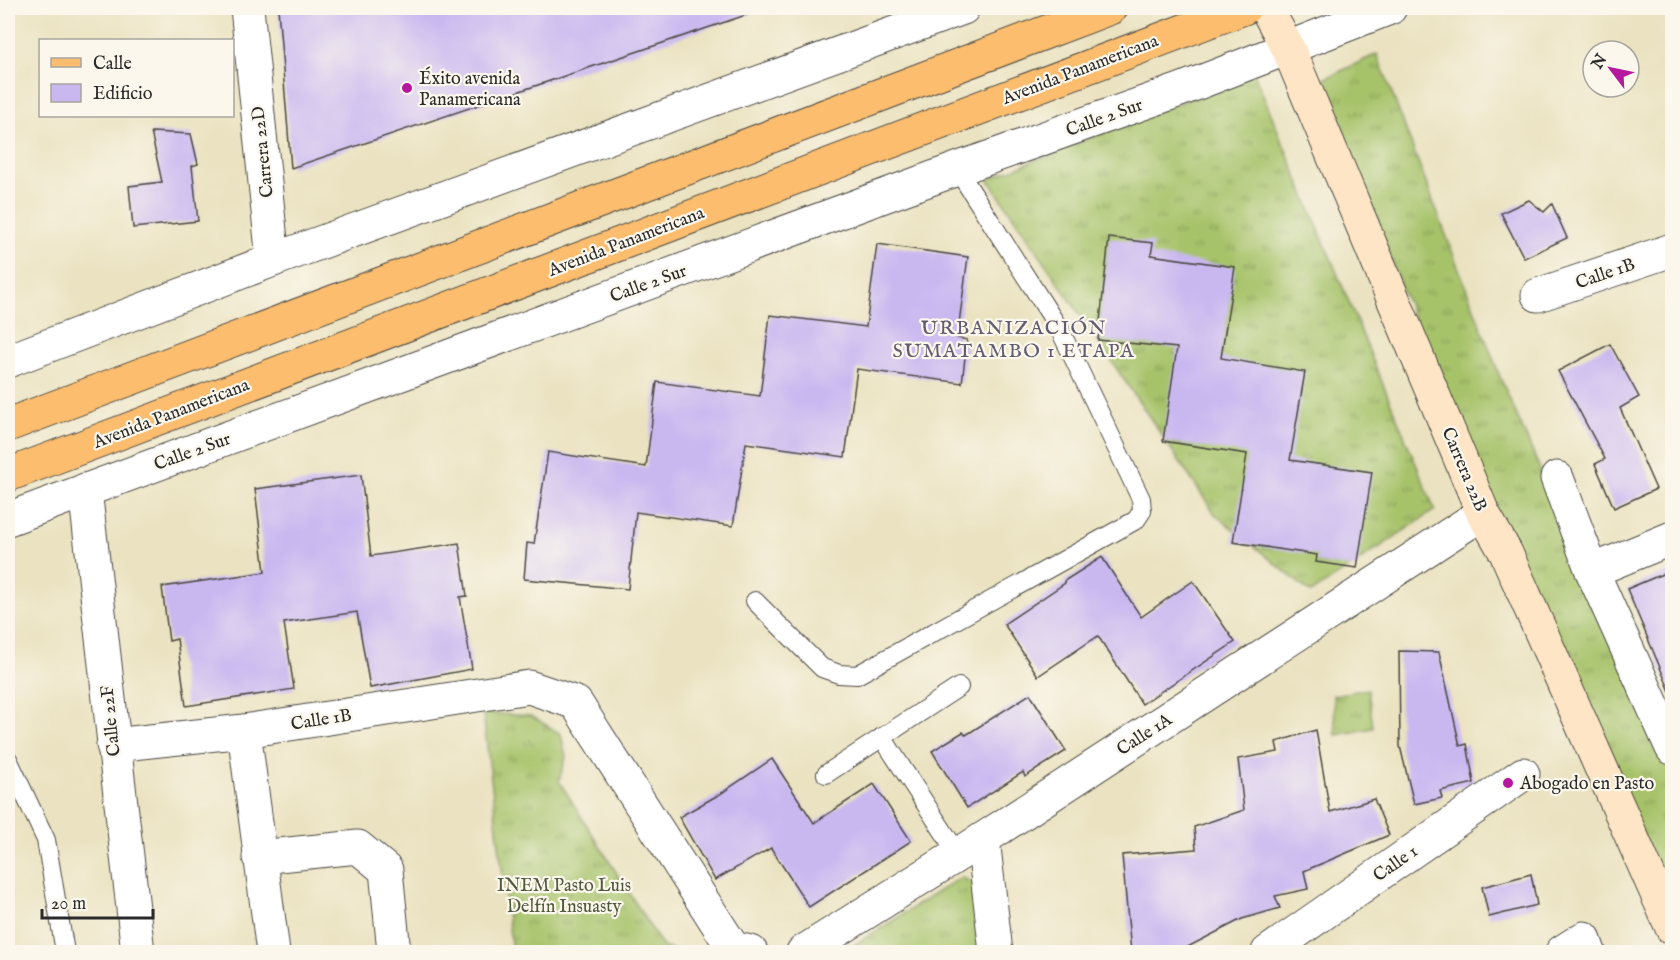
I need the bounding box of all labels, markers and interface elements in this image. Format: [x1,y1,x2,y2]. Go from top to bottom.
street label: Avenida Panamericana [998,30,1162,111]
legend [39,39,234,117]
north arrow [1581,39,1641,99]
text: N [1587,51,1612,74]
text: Calle [93,53,132,76]
place label: Éxito avenida Panamericana [419,66,521,112]
marker: Éxito avenida Panamericana [400,81,414,95]
text: Edificio [93,83,153,106]
street label: Calle 2 Sur [1063,94,1146,143]
street label: Carrera 22D [247,105,280,199]
street label: Avenida Panamericana [544,202,708,283]
street label: Calle 1B [1573,254,1638,295]
street label: Calle 2 Sur [607,260,690,309]
district label: URBANIZACIÓN SUMATAMBO 1 ETAPA [893,316,1135,364]
street label: Avenida Panamericana [89,374,253,455]
street label: Carrera 22B [1436,424,1492,515]
street label: Calle 2 Sur [151,428,234,477]
street label: Calle 22F [96,684,127,757]
street label: Calle 1B [289,704,353,737]
street label: Calle 1A [1113,708,1178,762]
place label: Abogado en Pasto [1519,773,1655,796]
marker: Abogado en Pasto [1501,776,1515,790]
street label: Calle 1 [1369,841,1423,888]
park label: INEM Pasto Luis Delfín Insuasty [497,875,631,919]
scale bar [42,882,153,920]
text: 20 m [51,893,86,916]

